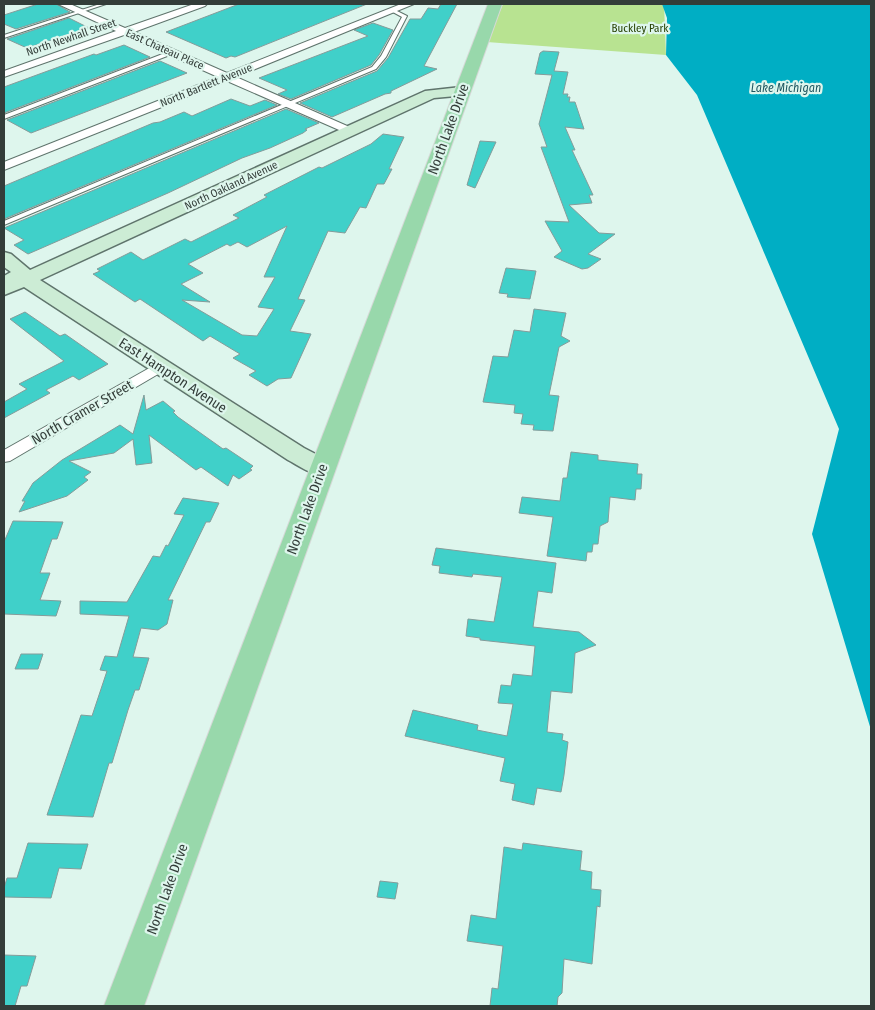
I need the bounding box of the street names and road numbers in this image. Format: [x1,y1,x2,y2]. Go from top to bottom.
street label: North Newhall Street [25,16,118,59]
street label: East Chateau Place [124,26,206,73]
street label: North Bartlett Avenue [158,61,254,110]
street label: North Lake Drive [424,81,473,177]
street label: North Oakland Avenue [183,158,280,213]
street label: East Hampton Avenue [116,334,230,417]
street label: North Cramer Street [28,376,136,448]
street label: North Lake Drive [283,461,332,557]
street label: North Lake Drive [143,841,192,937]

